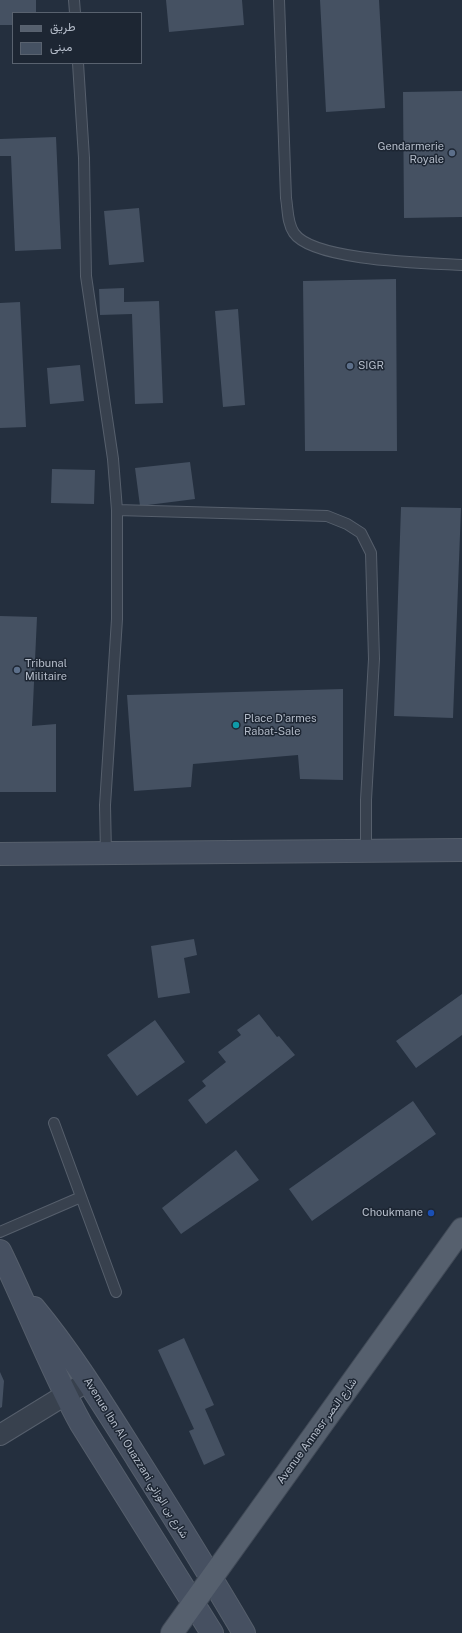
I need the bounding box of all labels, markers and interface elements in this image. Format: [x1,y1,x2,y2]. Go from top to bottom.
legend [12,12,142,64]
text: طريق [50,20,75,34]
text: مبنى [50,40,72,54]
place label: Gendarmerie Royale [377,140,444,166]
marker: Gendarmerie Royale [447,148,457,158]
place label: SIGR [358,359,384,373]
marker: SIGR [345,361,355,371]
place label: Tribunal Militaire [25,657,67,683]
marker: Tribunal Militaire [12,665,22,675]
place label: Place D'armes Rabat-Sale [244,712,317,738]
marker: Place D'armes Rabat-Sale [231,720,241,730]
place label: Choukmane [362,1206,423,1220]
marker: Choukmane [426,1208,436,1218]
street label: Avenue Ibn Al Ouazzani شارع بن الوزاني [81,1375,191,1541]
street label: Avenue Annasr شارع النصر [274,1376,360,1486]

